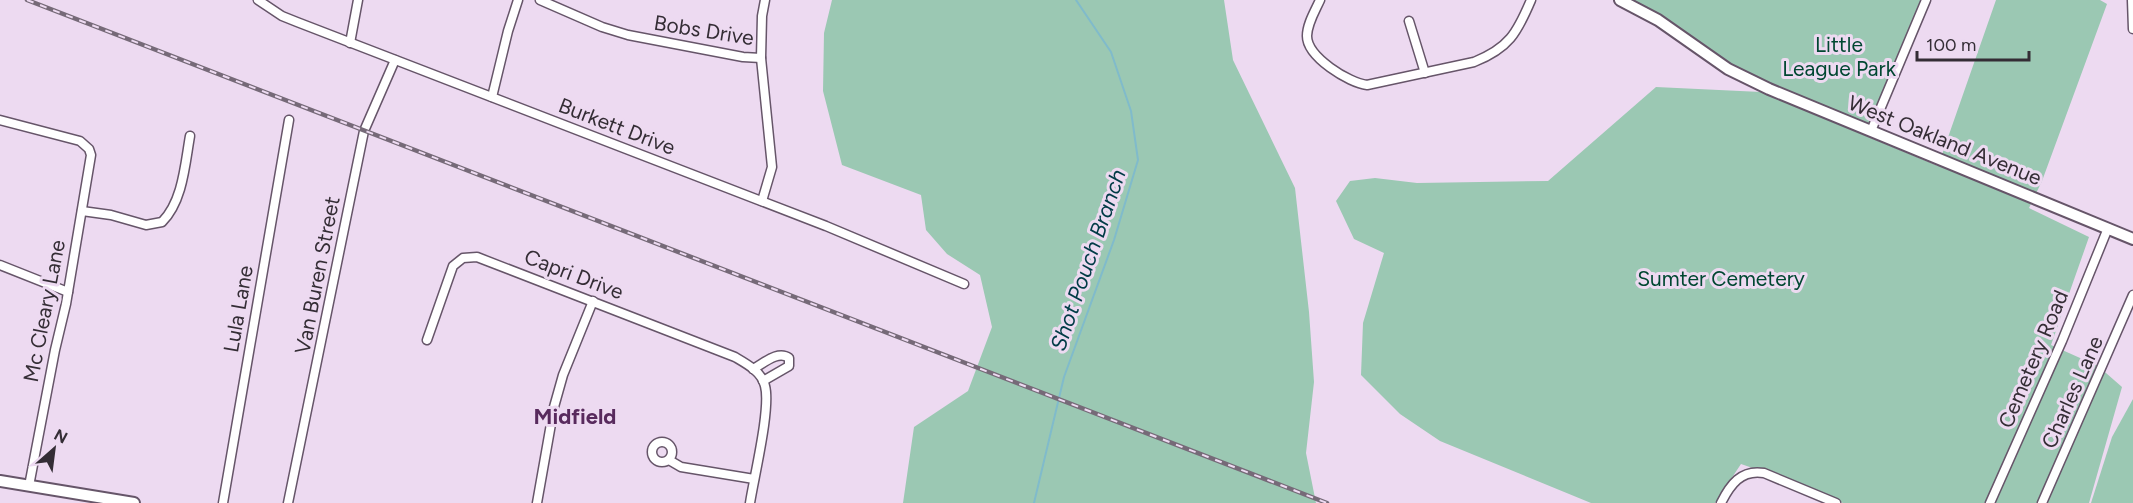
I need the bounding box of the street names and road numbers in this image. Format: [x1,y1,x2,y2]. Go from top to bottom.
street label: Bobs Drive [652,10,756,50]
street label: West Oakland Avenue [1845,90,2045,190]
street label: Burkett Drive [555,92,679,160]
street label: Van Buren Street [289,194,345,356]
street label: Mc Cleary Lane [18,238,70,384]
street label: Capri Drive [521,244,627,304]
street label: Lula Lane [218,264,258,354]
street label: Cemetery Road [1993,286,2073,432]
street label: Charles Lane [2036,332,2108,452]

